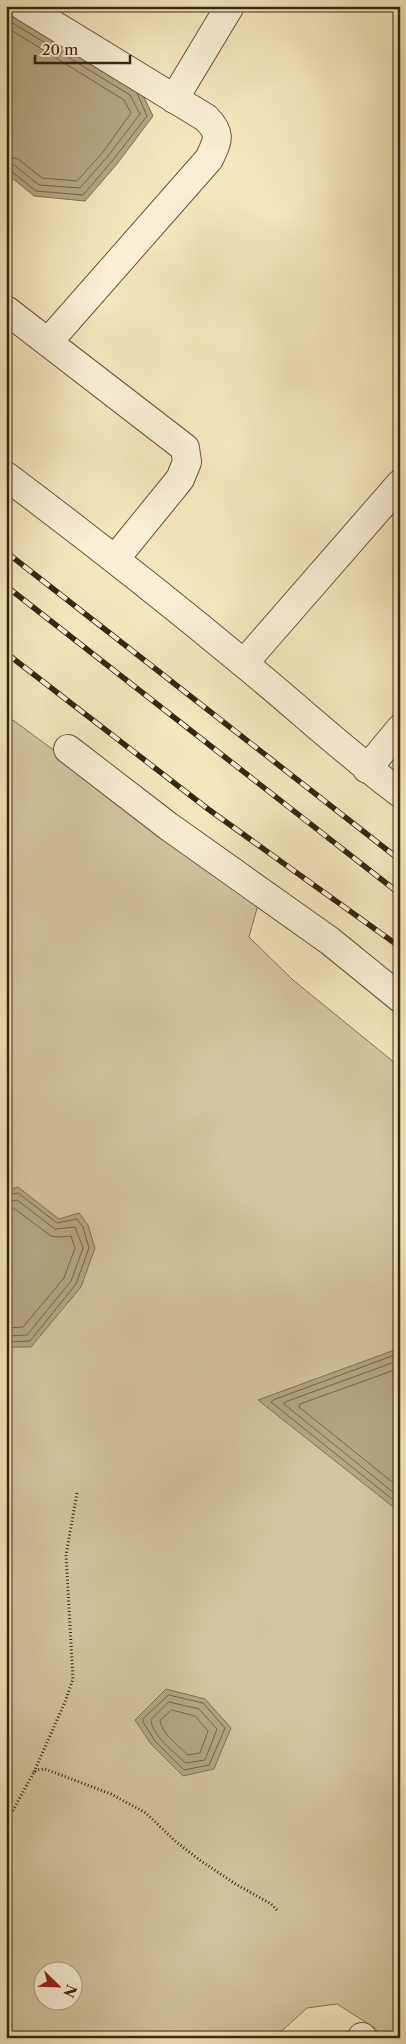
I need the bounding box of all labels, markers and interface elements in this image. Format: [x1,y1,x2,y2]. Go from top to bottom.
scale bar [35,32,130,64]
text: 20 m [42,40,78,59]
north arrow [32,1962,82,2012]
text: N [59,1982,81,2000]

